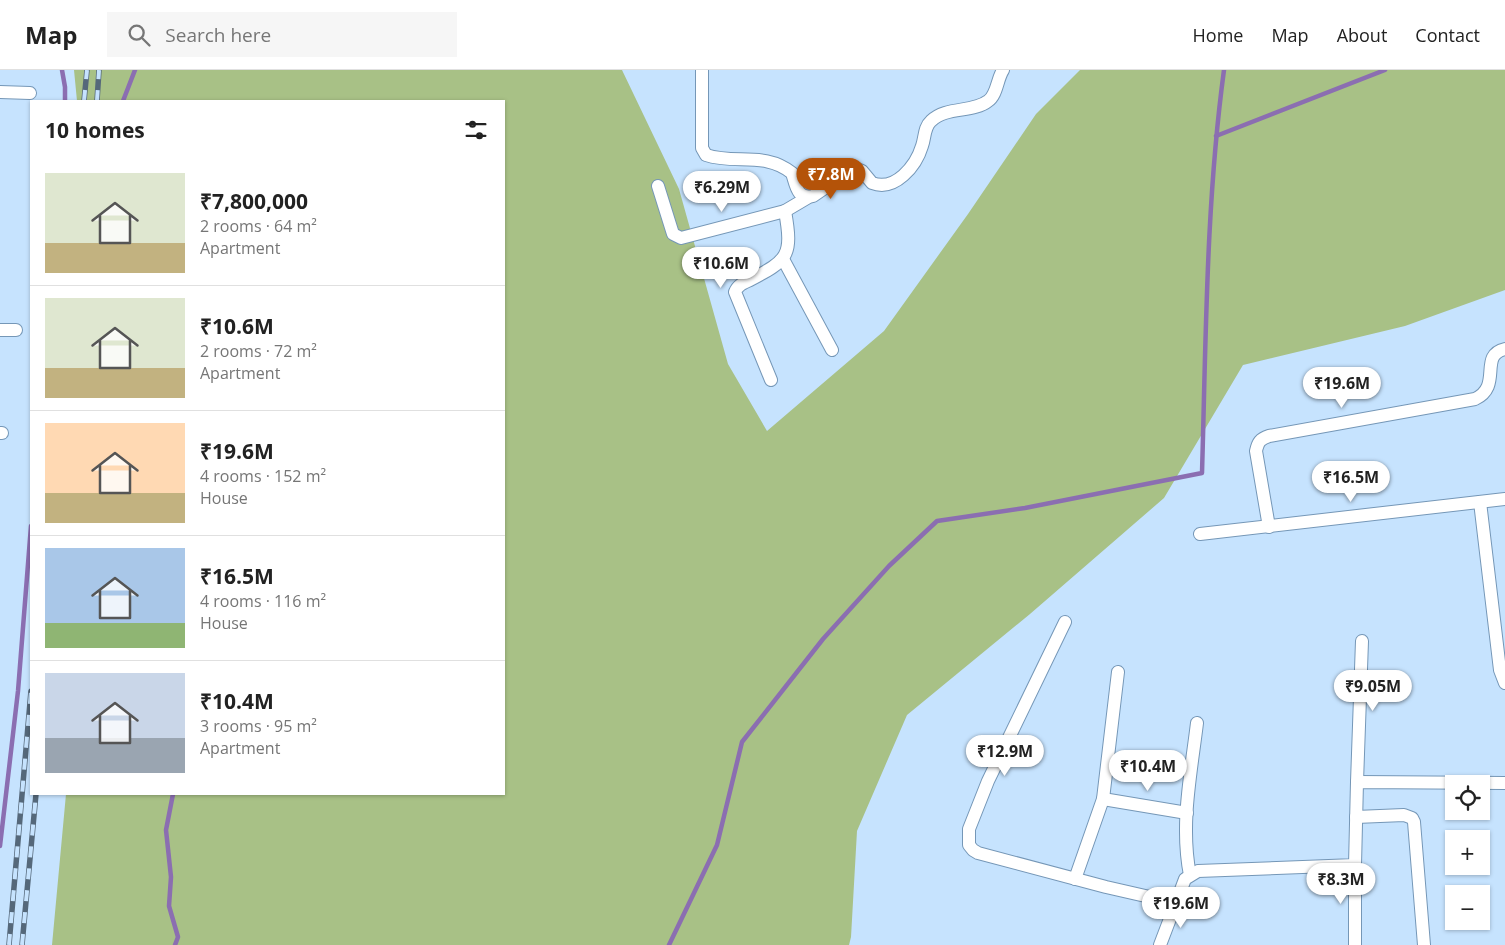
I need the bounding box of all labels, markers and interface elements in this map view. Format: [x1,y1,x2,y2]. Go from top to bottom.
search box [107,12,457,57]
text: Map [25,18,77,51]
icon: search [125,21,153,49]
text: Search here [165,22,271,48]
text: Home [1193,23,1243,47]
text: Map [1271,23,1309,47]
text: About [1337,23,1387,47]
text: Contact [1415,23,1480,47]
text: 10 homes [45,116,145,144]
icon: filters [462,116,490,144]
pin: ₹7.8M [796,158,866,200]
text: ₹7.8M [807,163,855,185]
pin: ₹6.29M [681,170,763,213]
text: ₹6.29M [694,176,750,198]
text: ₹7,800,000 [200,187,308,215]
icon: home [85,193,145,253]
text: 2 rooms · 64 m² [200,215,317,237]
text: Apartment [200,237,280,259]
pin: ₹10.6M [680,246,762,289]
text: ₹10.6M [693,252,749,274]
text: ₹10.6M [200,312,274,340]
icon: home [85,318,145,378]
text: 2 rooms · 72 m² [200,340,317,362]
text: Apartment [200,362,280,384]
pin: ₹19.6M [1301,366,1383,409]
text: ₹19.6M [1314,372,1370,394]
text: ₹19.6M [200,437,274,465]
icon: home [85,443,145,503]
pin: ₹16.5M [1310,460,1392,503]
text: 4 rooms · 152 m² [200,465,326,487]
text: ₹16.5M [1323,466,1379,488]
text: House [200,487,248,509]
text: ₹16.5M [200,562,274,590]
icon: home [85,568,145,628]
text: 4 rooms · 116 m² [200,590,326,612]
text: House [200,612,248,634]
pin: ₹9.05M [1332,670,1414,712]
text: ₹9.05M [1345,675,1401,697]
text: ₹10.4M [200,687,274,715]
icon: home [85,693,145,753]
text: 3 rooms · 95 m² [200,715,317,737]
pin: ₹12.9M [964,734,1046,777]
text: Apartment [200,737,280,759]
text: ₹12.9M [977,740,1033,762]
pin: ₹10.4M [1107,750,1189,792]
text: ₹10.4M [1120,755,1176,777]
map controls [1445,775,1490,930]
button: locate [1445,775,1490,820]
button: + [1445,830,1490,875]
pin: ₹8.3M [1306,862,1376,905]
text: ₹8.3M [1317,868,1365,890]
button: − [1445,885,1490,930]
pin: ₹19.6M [1140,886,1222,929]
text: ₹19.6M [1153,892,1209,914]

